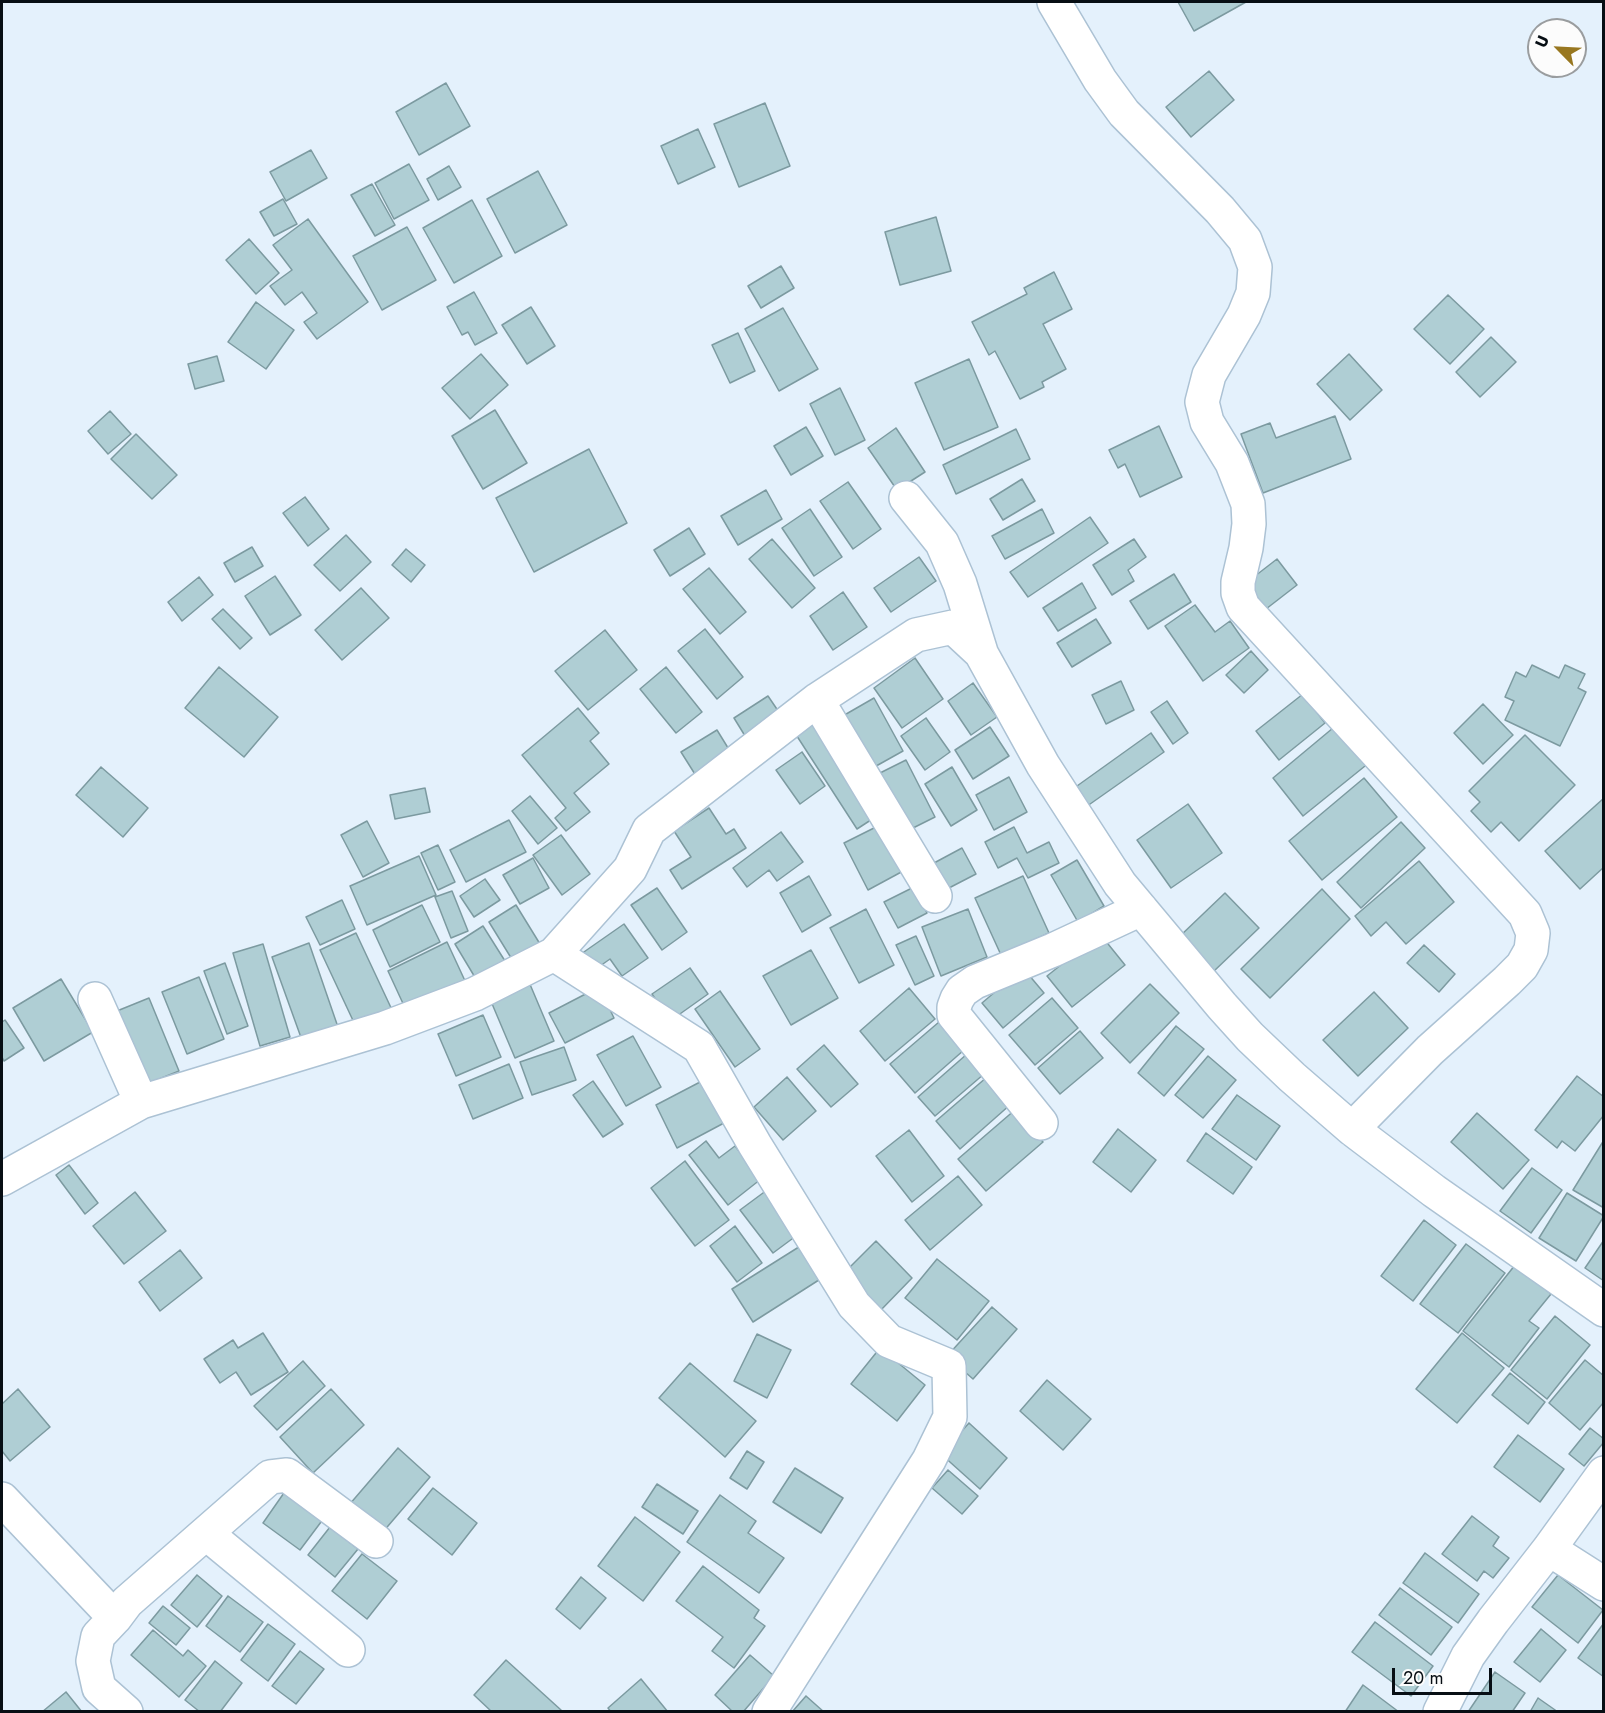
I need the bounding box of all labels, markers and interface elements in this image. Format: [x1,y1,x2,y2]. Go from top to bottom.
north arrow [1527,18,1587,78]
text: U [1529,31,1555,51]
scale bar [1395,1656,1496,1694]
text: 20 m [1403,1665,1443,1691]

